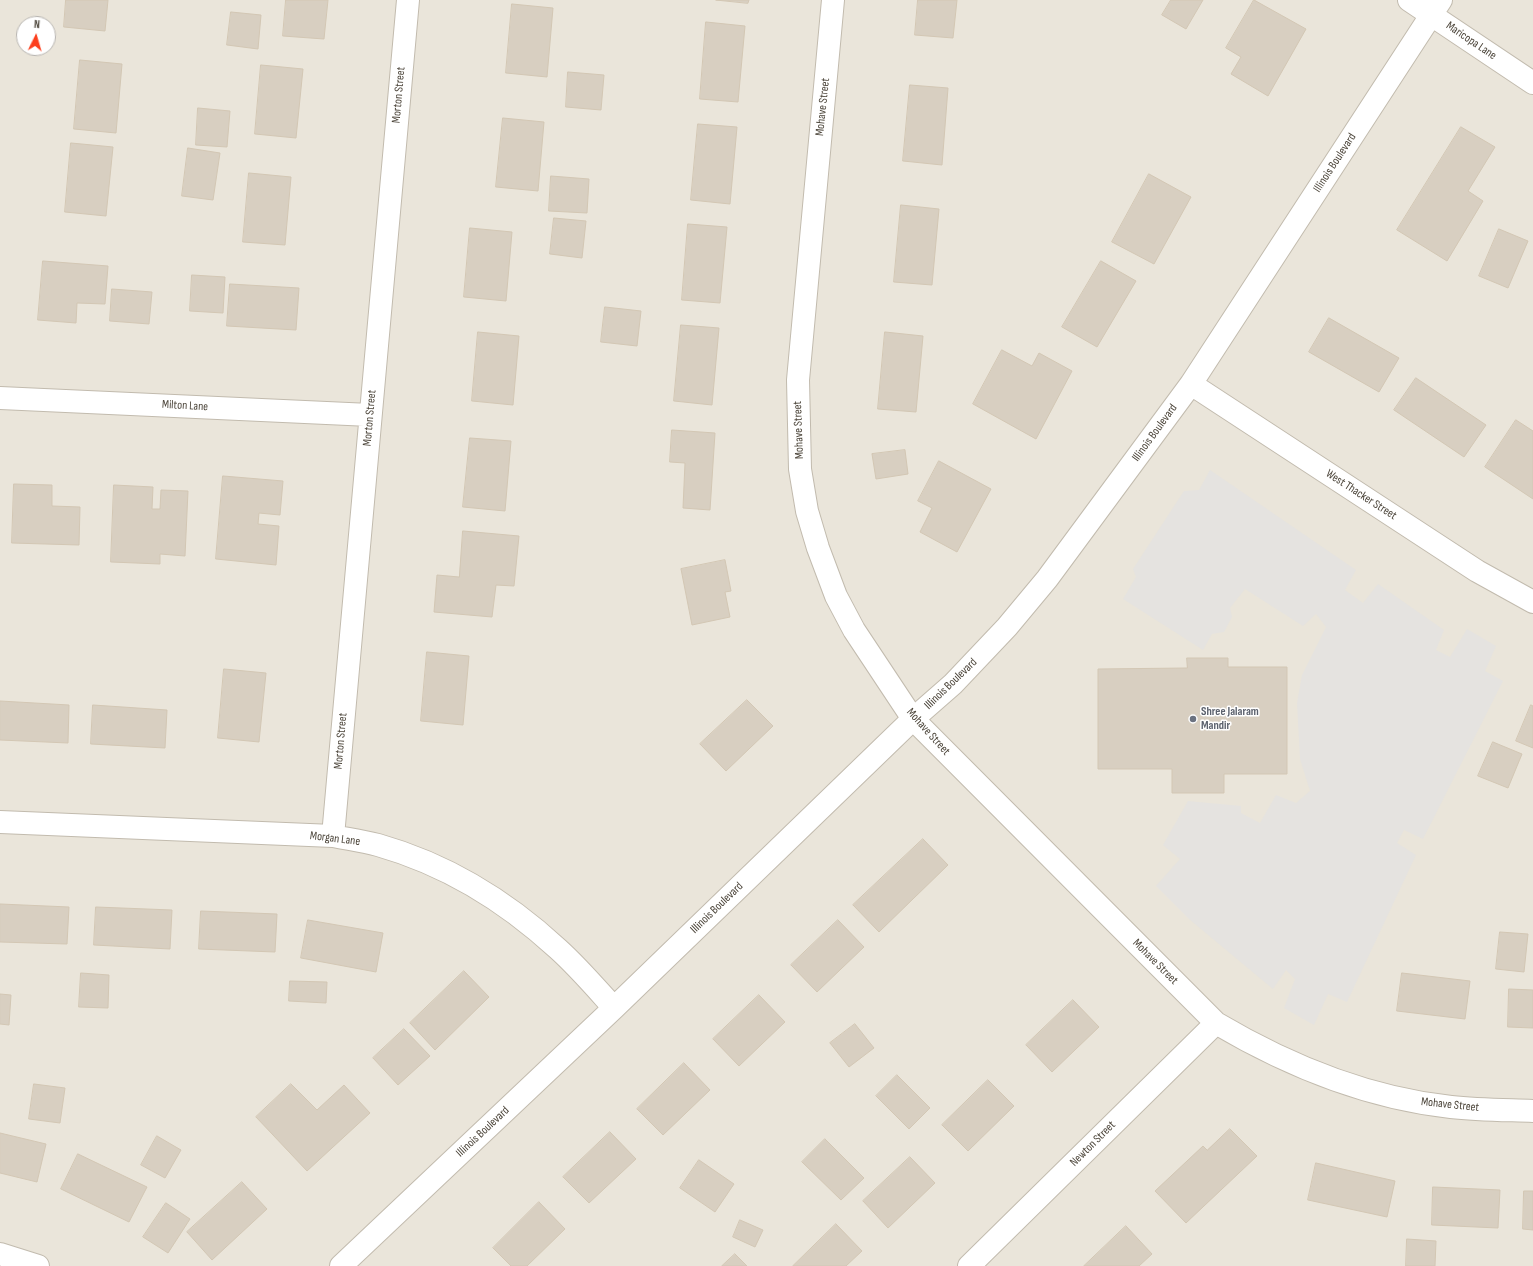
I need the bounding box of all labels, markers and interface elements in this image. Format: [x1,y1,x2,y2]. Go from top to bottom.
north arrow [16,16,56,56]
text: N [34,18,40,31]
street label: Maricopa Lane [1443,19,1499,63]
street label: Morton Street [389,66,409,124]
street label: Mohave Street [813,77,833,137]
street label: Illinois Boulevard [1311,131,1359,195]
street label: Morton Street [360,389,380,447]
street label: Milton Lane [162,398,208,414]
street label: Mohave Street [791,401,807,459]
street label: Illinois Boulevard [1129,401,1181,465]
street label: West Thacker Street [1323,467,1399,523]
street label: Illinois Boulevard [922,655,980,713]
street label: Mohave Street [903,705,953,759]
place label: Shree Jalaram Mandir [1201,705,1259,733]
street label: Morton Street [331,712,351,770]
marker: Shree Jalaram Mandir [1188,714,1198,724]
street label: Morgan Lane [309,829,361,849]
street label: Illinois Boulevard [688,879,746,937]
street label: Mohave Street [1129,936,1181,988]
street label: Mohave Street [1420,1095,1480,1115]
street label: Illinois Boulevard [453,1104,513,1160]
street label: Newton Street [1067,1118,1119,1170]

